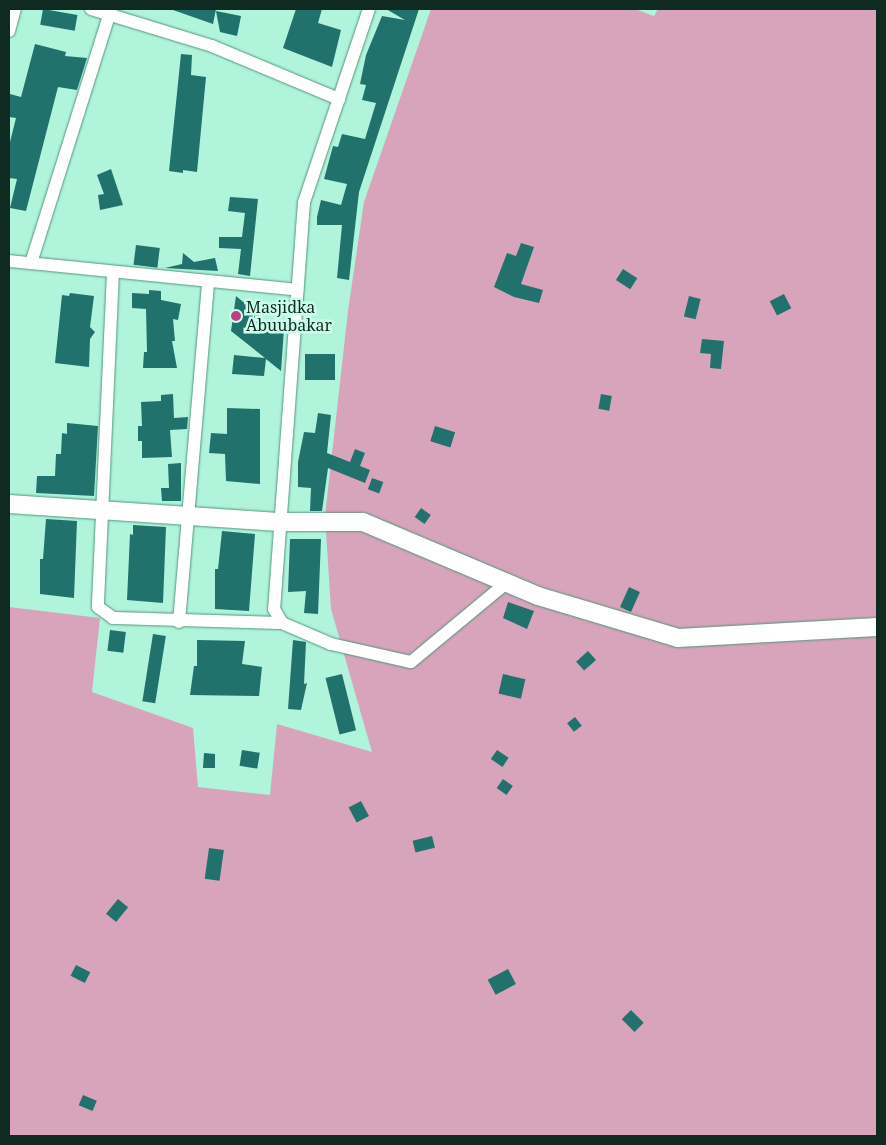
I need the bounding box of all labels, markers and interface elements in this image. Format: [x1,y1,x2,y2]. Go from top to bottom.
place label: Masjidka Abuubakar [246,297,332,335]
marker: Masjidka Abuubakar [230,310,242,322]

